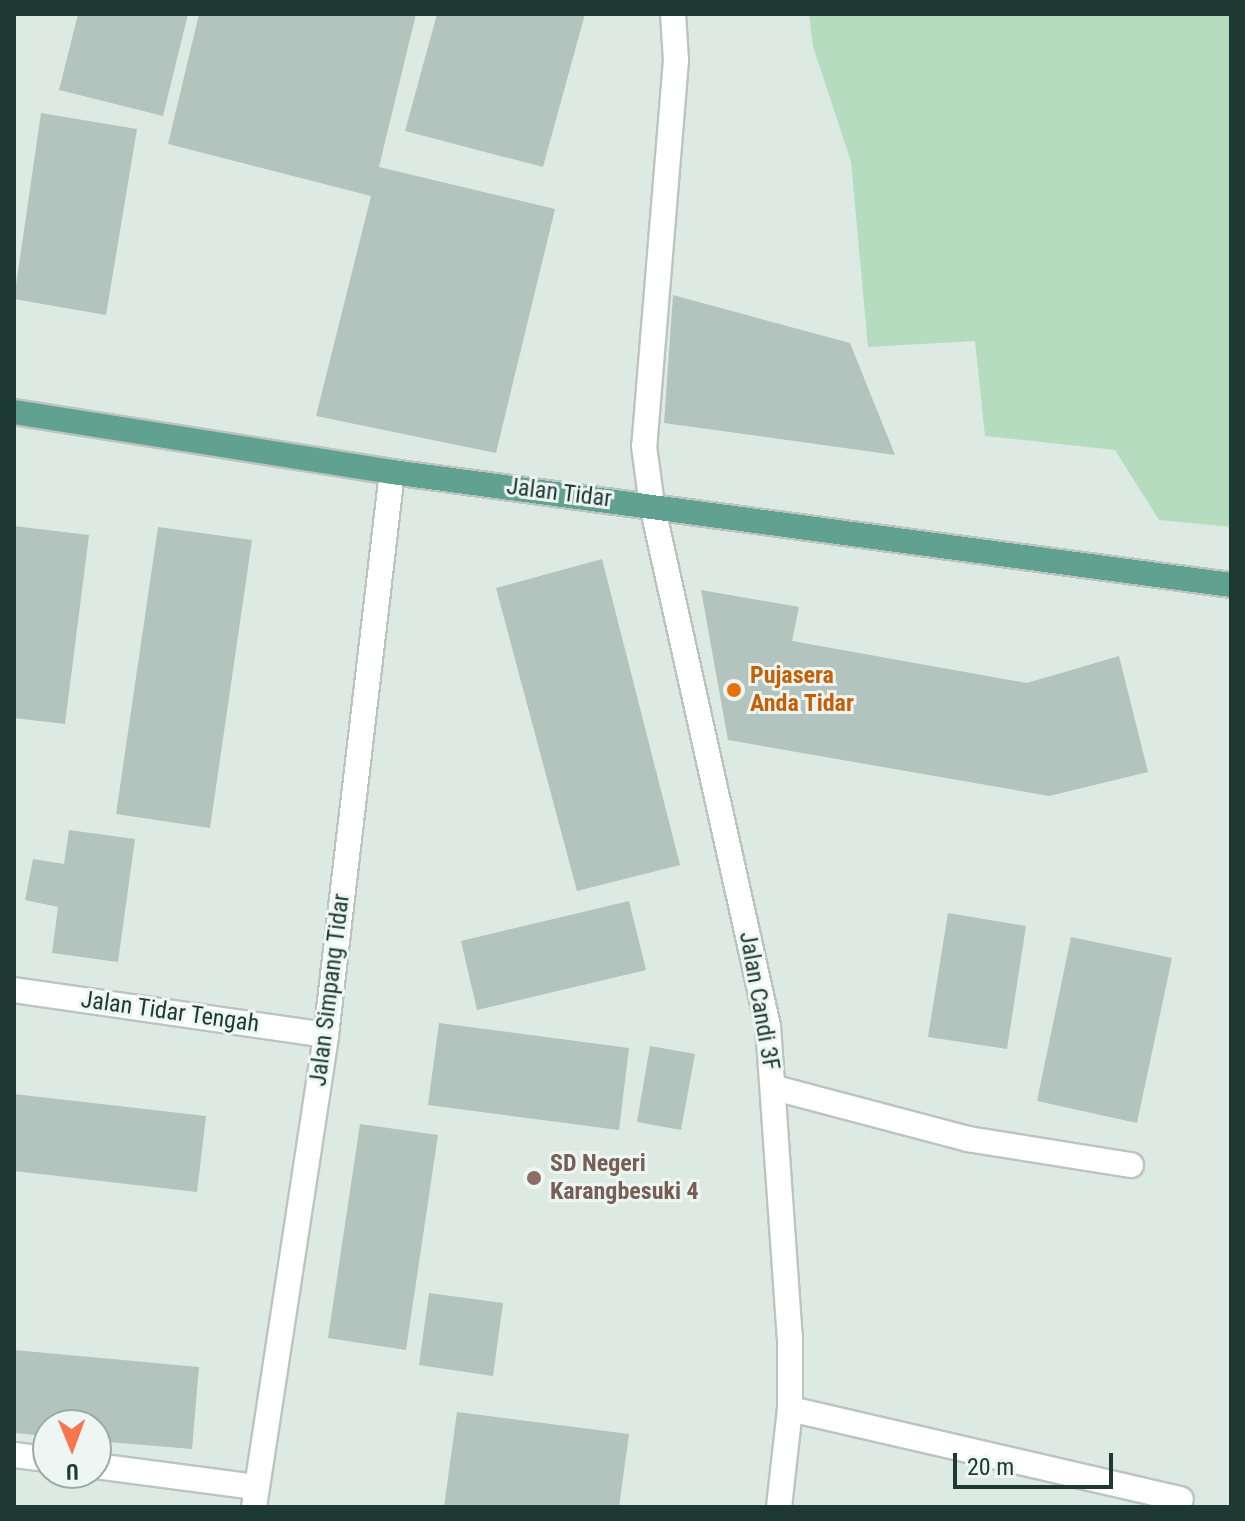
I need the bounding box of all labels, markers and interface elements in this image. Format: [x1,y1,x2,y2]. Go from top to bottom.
street label: Jalan Tidar [505,472,613,514]
place label: Pujasera Anda Tidar [750,662,855,718]
marker: Pujasera Anda Tidar [725,681,743,699]
street label: Jalan Simpang Tidar [304,892,356,1088]
street label: Jalan Candi 3F [733,929,785,1073]
street label: Jalan Tidar Tengah [79,985,261,1039]
place label: SD Negeri Karangbesuki 4 [550,1150,699,1206]
marker: SD Negeri Karangbesuki 4 [525,1169,543,1187]
north arrow [32,1409,112,1489]
scale bar [957,1437,1117,1487]
text: 20 m [967,1453,1014,1481]
text: U [66,1459,79,1484]

